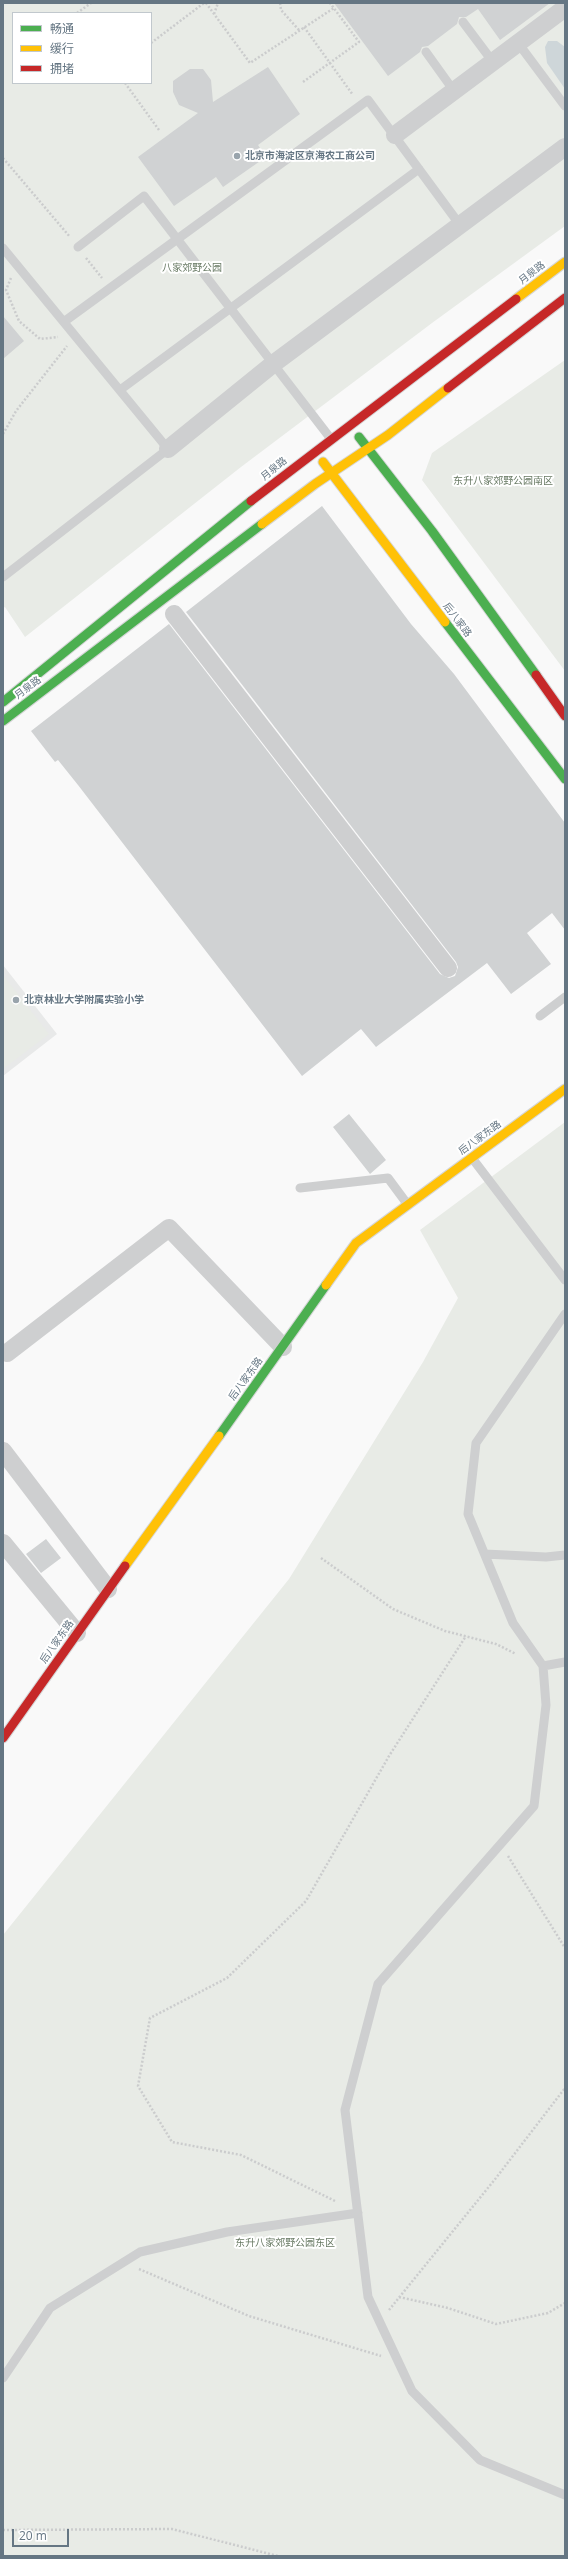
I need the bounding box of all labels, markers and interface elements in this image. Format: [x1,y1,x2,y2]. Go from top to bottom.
legend [12,12,152,84]
text: 畅通 [50,20,74,37]
text: 缓行 [50,40,74,57]
text: 拥堵 [50,60,74,77]
place label: 北京市海淀区京海农工商公司 [245,150,375,162]
marker: 北京市海淀区京海农工商公司 [232,151,242,161]
street label: 月泉路 [516,259,548,287]
park label: 八家郊野公园 [162,262,222,274]
street label: 月泉路 [259,455,289,483]
park label: 东升八家郊野公园南区 [453,475,553,487]
street label: 后八家路 [440,600,474,640]
street label: 月泉路 [12,674,44,702]
place label: 北京林业大学附属实验小学 [24,994,144,1006]
marker: 北京林业大学附属实验小学 [11,995,21,1005]
street label: 后八家东路 [456,1118,504,1158]
street label: 后八家东路 [226,1355,266,1403]
street label: 后八家东路 [38,1618,76,1666]
park label: 东升八家郊野公园东区 [235,2237,335,2249]
scale bar [14,2521,71,2547]
text: 20 m [19,2527,47,2544]

